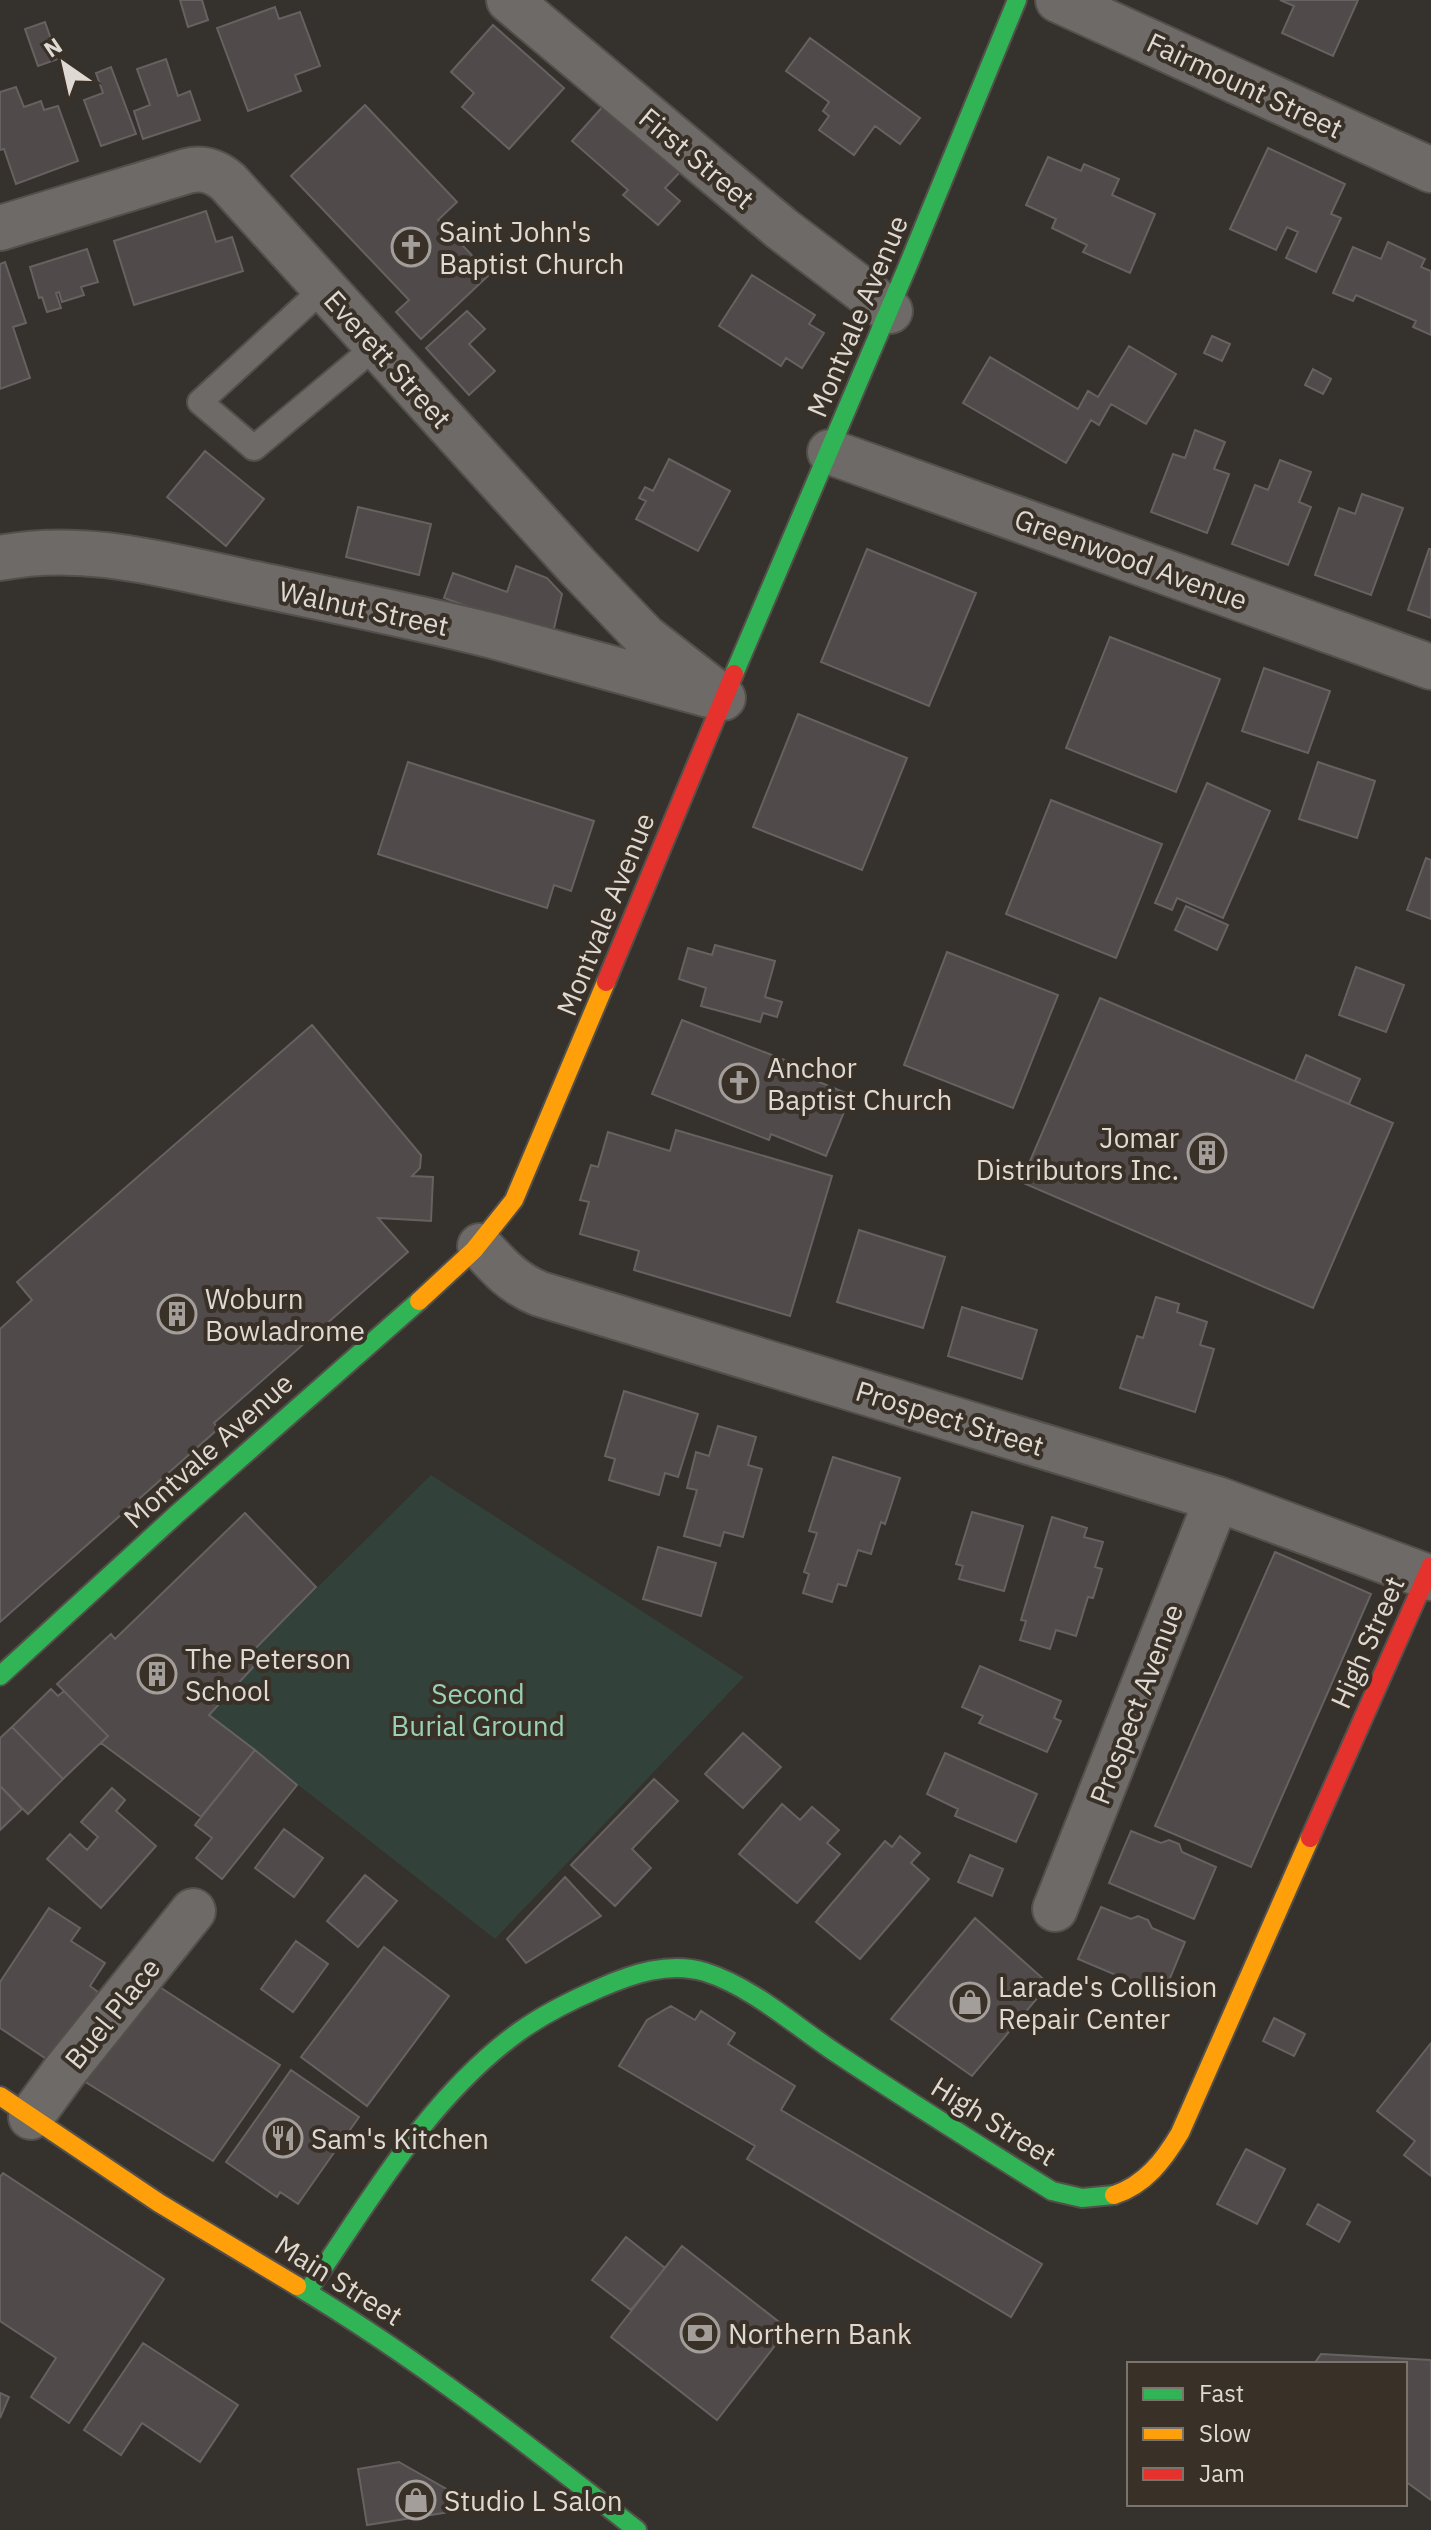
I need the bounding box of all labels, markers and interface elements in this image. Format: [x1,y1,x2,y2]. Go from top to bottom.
street label: Fairmount Street [1141,23,1349,147]
north arrow [24,24,104,104]
text: N [38,31,67,63]
street label: First Street [632,99,762,217]
street label: Montvale Avenue [798,209,916,423]
place label: Saint John's Baptist Church [439,213,624,282]
church icon: Saint John's Baptist Church [390,226,432,268]
street label: Everett Street [316,282,460,436]
street label: Greenwood Avenue [1009,500,1253,618]
street label: Walnut Street [276,572,452,644]
street label: Montvale Avenue [547,807,663,1021]
place label: Anchor Baptist Church [767,1049,952,1118]
church icon: Anchor Baptist Church [718,1062,760,1104]
place label: Jomar Distributors Inc. [976,1119,1179,1188]
building icon: Jomar Distributors Inc. [1186,1132,1228,1174]
place label: Woburn Bowladrome [205,1280,365,1349]
building icon: Woburn Bowladrome [156,1293,198,1335]
street label: Montvale Avenue [115,1364,301,1536]
street label: Prospect Street [851,1372,1049,1464]
street label: High Street [1321,1570,1413,1714]
street label: Prospect Avenue [1081,1599,1191,1809]
place label: The Peterson School [185,1640,351,1709]
building icon: The Peterson School [136,1653,178,1695]
park label: Second Burial Ground [391,1675,565,1744]
street label: Buel Place [56,1950,168,2076]
place label: Larade's Collision Repair Center [998,1968,1218,2037]
shop icon: Larade's Collision Repair Center [949,1981,991,2023]
street label: High Street [924,2068,1064,2174]
restaurant icon: Sam's Kitchen [262,2117,304,2159]
place label: Sam's Kitchen [311,2120,489,2157]
street label: Main Street [268,2226,410,2334]
bank icon: Northern Bank [679,2312,721,2354]
place label: Northern Bank [728,2315,912,2352]
legend [1127,2362,1407,2506]
text: Fast [1199,2377,1244,2409]
text: Slow [1199,2417,1251,2449]
text: Jam [1199,2457,1245,2489]
shop icon: Studio L Salon [395,2479,437,2521]
place label: Studio L Salon [444,2482,623,2519]

